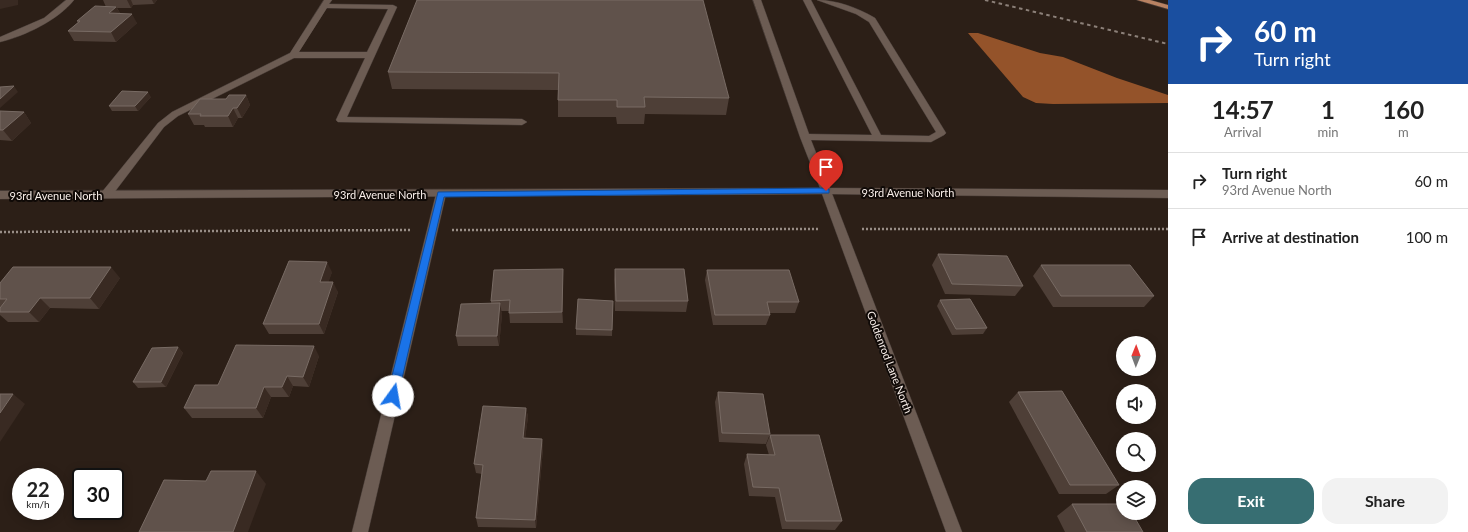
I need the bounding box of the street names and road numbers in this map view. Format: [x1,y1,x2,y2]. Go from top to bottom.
street label: 93rd Avenue North [862,186,954,199]
street label: 93rd Avenue North [334,188,426,201]
street label: 93rd Avenue North [10,189,102,202]
street label: Goldenrod Lane North [865,309,915,415]

